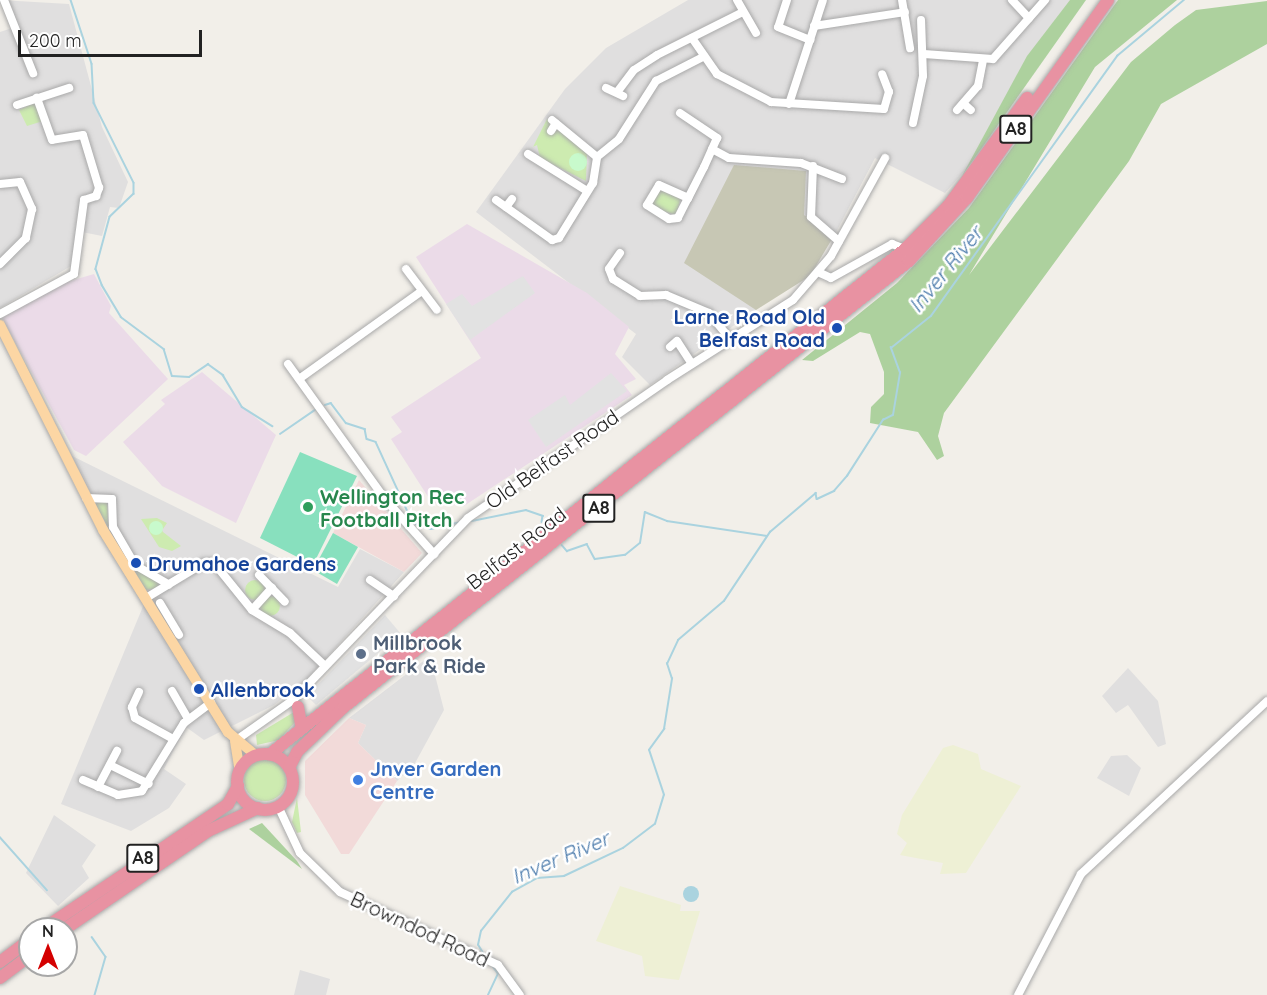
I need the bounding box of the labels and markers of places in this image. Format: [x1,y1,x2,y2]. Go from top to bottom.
place label: Larne Road Old Belfast Road [673,304,825,351]
marker: Larne Road Old Belfast Road [830,321,844,335]
place label: Wellington Rec Football Pitch [320,484,464,531]
marker: Wellington Rec Football Pitch [301,500,315,514]
place label: Drumahoe Gardens [148,551,336,575]
marker: Drumahoe Gardens [129,556,143,570]
place label: Millbrook Park & Ride [373,630,486,677]
marker: Millbrook Park & Ride [354,647,368,661]
place label: Allenbrook [211,677,315,701]
marker: Allenbrook [192,682,206,696]
place label: Jnver Garden Centre [370,756,501,803]
marker: Jnver Garden Centre [351,773,365,787]

